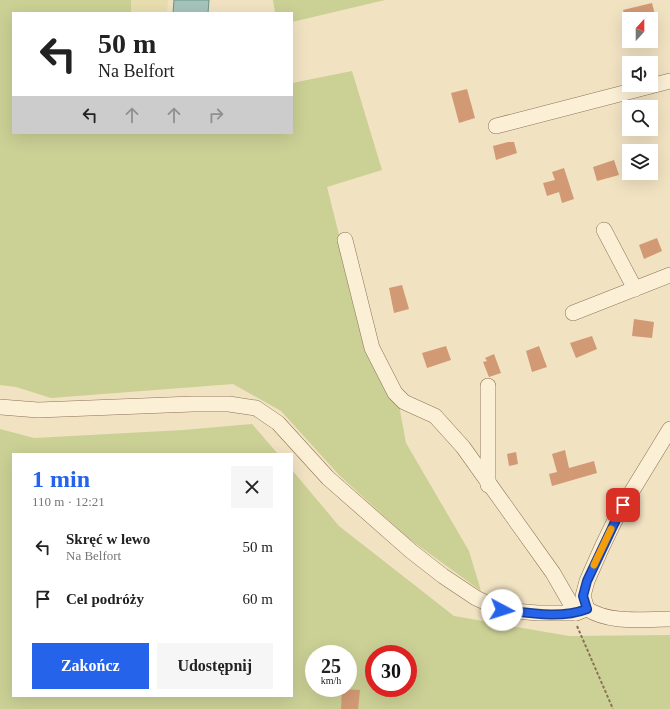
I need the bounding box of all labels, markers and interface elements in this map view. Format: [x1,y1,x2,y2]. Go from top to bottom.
north arrow [622,12,658,48]
map controls [622,12,658,180]
icon: left [32,28,84,80]
text: 50 m [98,28,156,59]
button: sound [622,56,658,92]
text: Na Belfort [98,61,174,81]
button: search [622,100,658,136]
icon: left [79,104,101,126]
icon: ahead [121,104,143,126]
icon: ahead [163,104,185,126]
icon: right [205,104,227,126]
button: layers [622,144,658,180]
text: 1 min [32,466,90,492]
button: close [231,466,273,508]
pin [606,488,640,522]
text: 110 m · 12:21 [32,494,105,509]
icon: arrive [612,494,634,516]
text: Skręć w lewo [66,531,150,547]
icon: left [32,536,54,558]
text: 50 m [243,539,273,555]
text: Na Belfort [66,548,121,563]
icon: arrive [32,588,54,610]
position arrow [481,589,523,631]
text: Cel podróży [66,591,144,607]
text: 60 m [243,591,273,607]
button: Zakończ [32,643,149,689]
button: Udostępnij [157,643,273,689]
speed limit sign: 30 [365,645,417,697]
text: 25 [321,655,341,677]
text: km/h [321,675,341,686]

